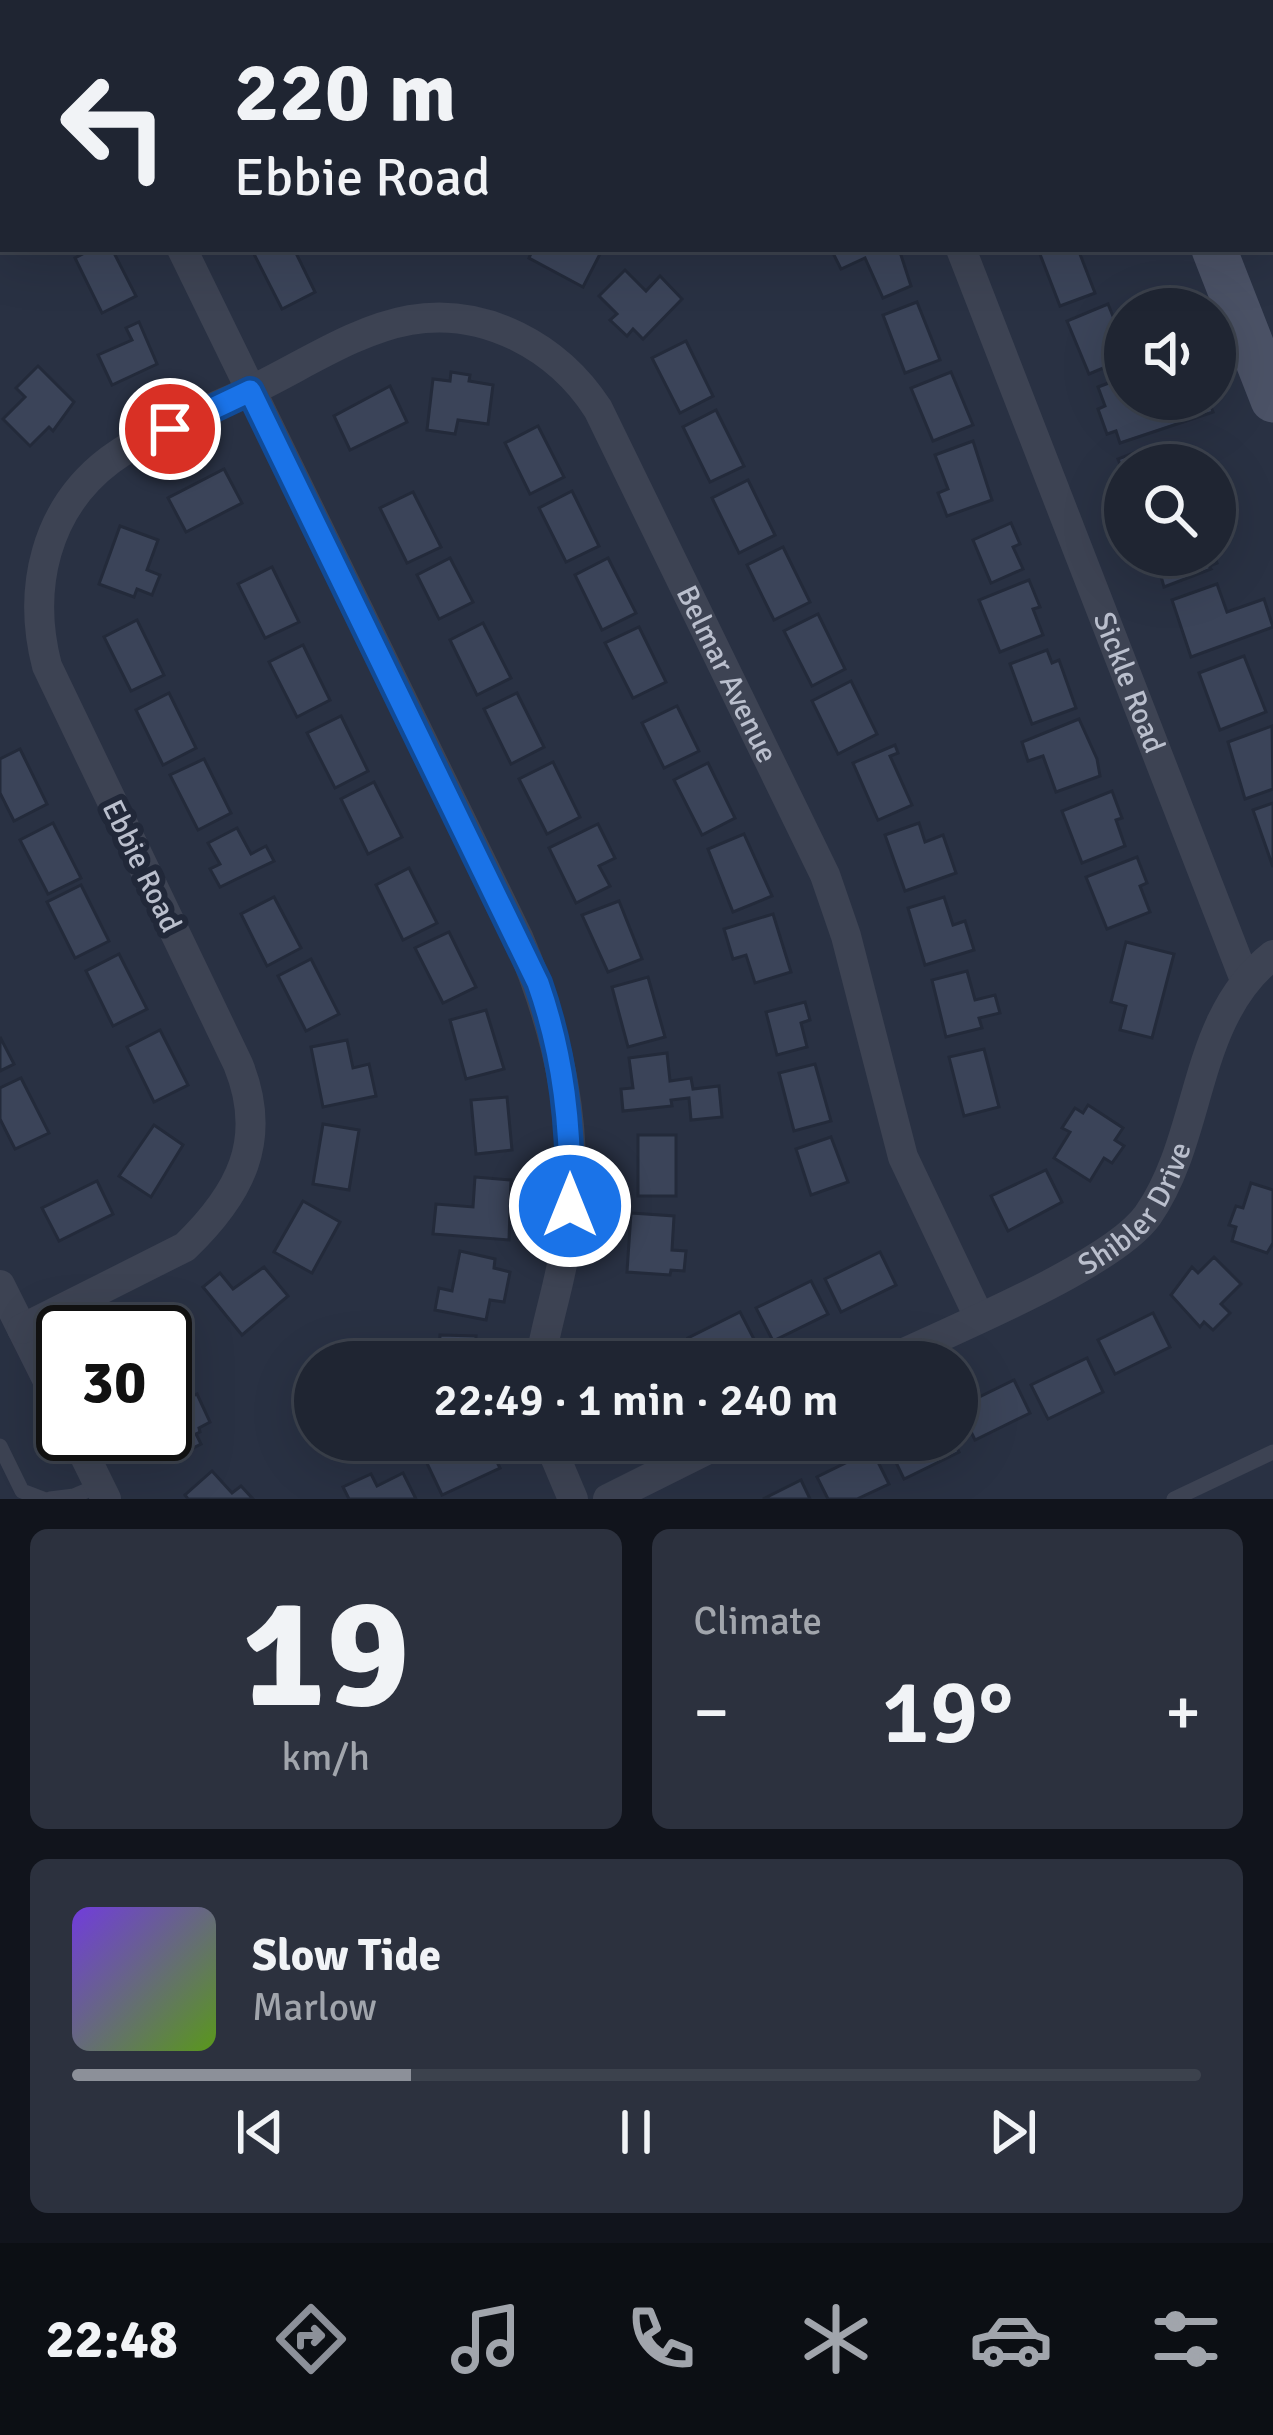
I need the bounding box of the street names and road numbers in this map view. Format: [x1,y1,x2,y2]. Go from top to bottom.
street label: Belmar Avenue [668,580,785,769]
street label: Sickle Road [1085,607,1173,758]
street label: Ebbie Road [94,794,189,938]
street label: Shibler Drive [1071,1137,1200,1284]

